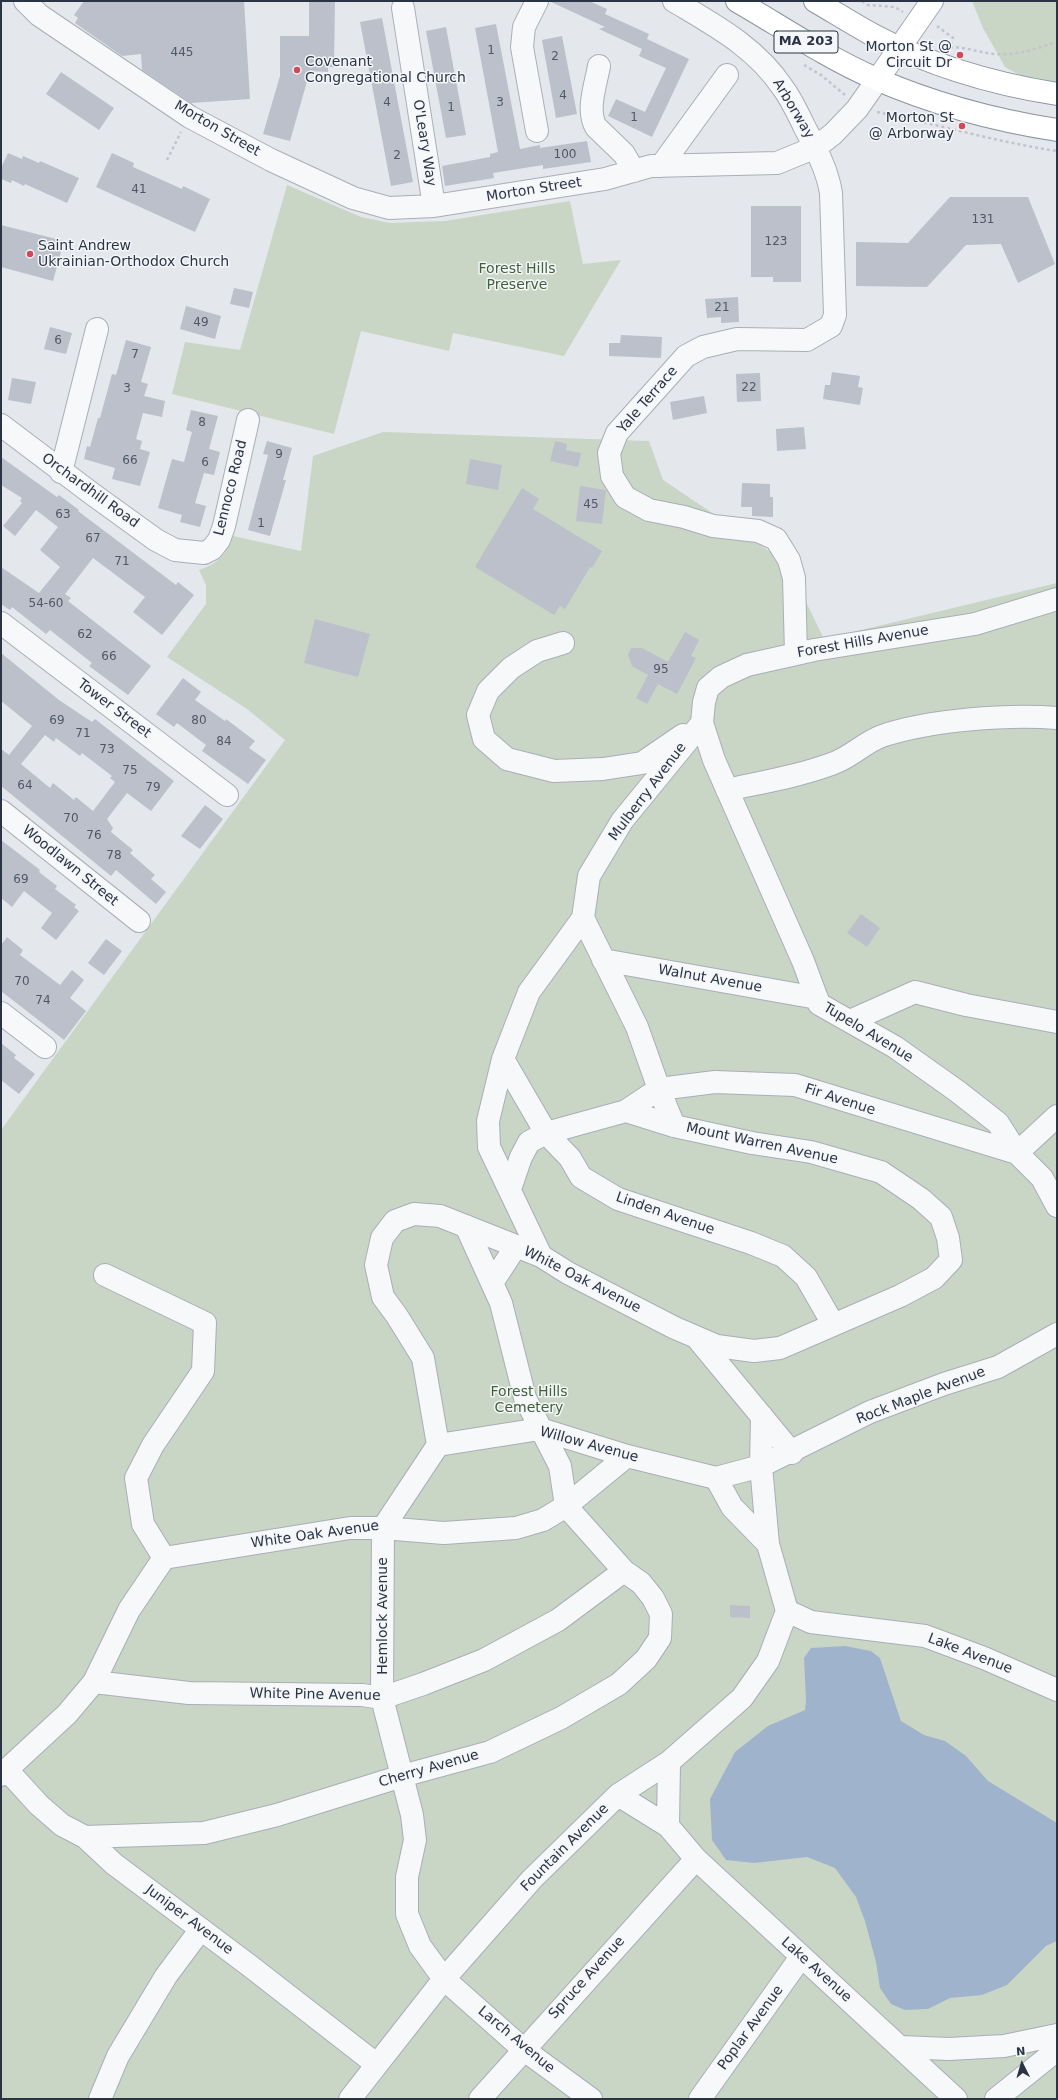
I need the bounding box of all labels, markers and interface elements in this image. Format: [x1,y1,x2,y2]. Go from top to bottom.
road number: MA 203 [774,31,838,53]
place label: Morton St @ Circuit Dr [865,39,952,72]
house number: 1 [487,44,495,58]
house number: 445 [171,46,193,60]
house number: 2 [551,50,559,64]
marker: Morton St @ Circuit Dr [955,50,965,60]
place label: Covenant Congregational Church [305,54,466,86]
marker: Covenant Congregational Church [292,65,302,75]
street label: Arborway [769,76,817,142]
house number: 4 [559,89,567,103]
house number: 4 [383,96,391,110]
house number: 3 [496,96,504,110]
street label: Morton Street [171,98,263,160]
street label: O'Leary Way [409,98,439,188]
house number: 1 [447,101,455,115]
place label: Morton St @ Arborway [869,110,954,142]
house number: 1 [630,111,638,125]
marker: Morton St @ Arborway [957,121,967,131]
house number: 100 [554,148,576,162]
house number: 2 [393,149,401,163]
street label: Morton Street [485,174,583,206]
house number: 41 [131,183,147,197]
house number: 131 [972,213,994,227]
house number: 123 [765,235,787,249]
place label: Saint Andrew Ukrainian-Orthodox Church [38,238,229,270]
marker: Saint Andrew Ukrainian-Orthodox Church [25,249,35,259]
park label: Forest Hills Preserve [479,261,555,294]
house number: 21 [714,301,730,315]
house number: 49 [193,316,209,330]
house number: 6 [54,334,62,348]
house number: 7 [131,348,139,362]
street label: Yale Terrace [614,363,682,437]
house number: 22 [741,381,757,395]
house number: 3 [123,382,131,396]
house number: 8 [198,416,206,430]
street label: Lennoco Road [211,438,251,538]
house number: 9 [275,448,283,462]
street label: Orchardhill Road [38,450,142,532]
house number: 66 [122,454,138,468]
house number: 6 [201,456,209,470]
house number: 45 [583,498,599,512]
house number: 63 [55,508,71,522]
house number: 1 [257,517,265,531]
house number: 67 [85,532,101,546]
house number: 71 [114,555,130,569]
house number: 54-60 [29,597,63,611]
street label: Forest Hills Avenue [796,622,930,662]
house number: 62 [77,628,93,642]
house number: 66 [101,650,117,664]
house number: 95 [653,663,669,677]
street label: Tower Street [74,676,154,742]
house number: 69 [49,714,65,728]
house number: 80 [191,714,207,728]
house number: 71 [75,727,91,741]
house number: 84 [216,735,232,749]
street label: Mulberry Avenue [606,740,690,844]
house number: 73 [99,743,115,757]
house number: 75 [122,764,138,778]
house number: 64 [17,779,33,793]
house number: 79 [145,781,161,795]
house number: 70 [63,812,79,826]
street label: Woodlawn Street [19,822,121,910]
house number: 76 [86,829,102,843]
house number: 78 [106,849,122,863]
house number: 69 [13,873,29,887]
street label: Walnut Avenue [657,962,763,996]
house number: 70 [14,975,30,989]
house number: 74 [35,994,51,1008]
street label: Tupelo Avenue [820,1000,916,1066]
street label: Fir Avenue [803,1081,877,1119]
street label: Mount Warren Avenue [685,1120,839,1168]
street label: Linden Avenue [613,1189,717,1239]
street label: White Oak Avenue [521,1243,643,1317]
street label: Rock Maple Avenue [854,1364,988,1428]
park label: Forest Hills Cemetery [491,1384,567,1416]
street label: Willow Avenue [538,1424,640,1466]
street label: White Oak Avenue [250,1518,380,1552]
street label: Hemlock Avenue [375,1557,391,1675]
street label: Lake Avenue [925,1630,1015,1678]
street label: White Pine Avenue [249,1685,381,1705]
street label: Cherry Avenue [377,1747,481,1791]
street label: Fountain Avenue [518,1801,612,1895]
street label: Juniper Avenue [142,1882,236,1958]
street label: Spruce Avenue [546,1933,628,2023]
street label: Lake Avenue [777,1934,855,2006]
street label: Poplar Avenue [715,1983,787,2073]
street label: Larch Avenue [474,2003,558,2077]
north arrow [1002,2044,1042,2084]
text: N [1016,2045,1026,2058]

